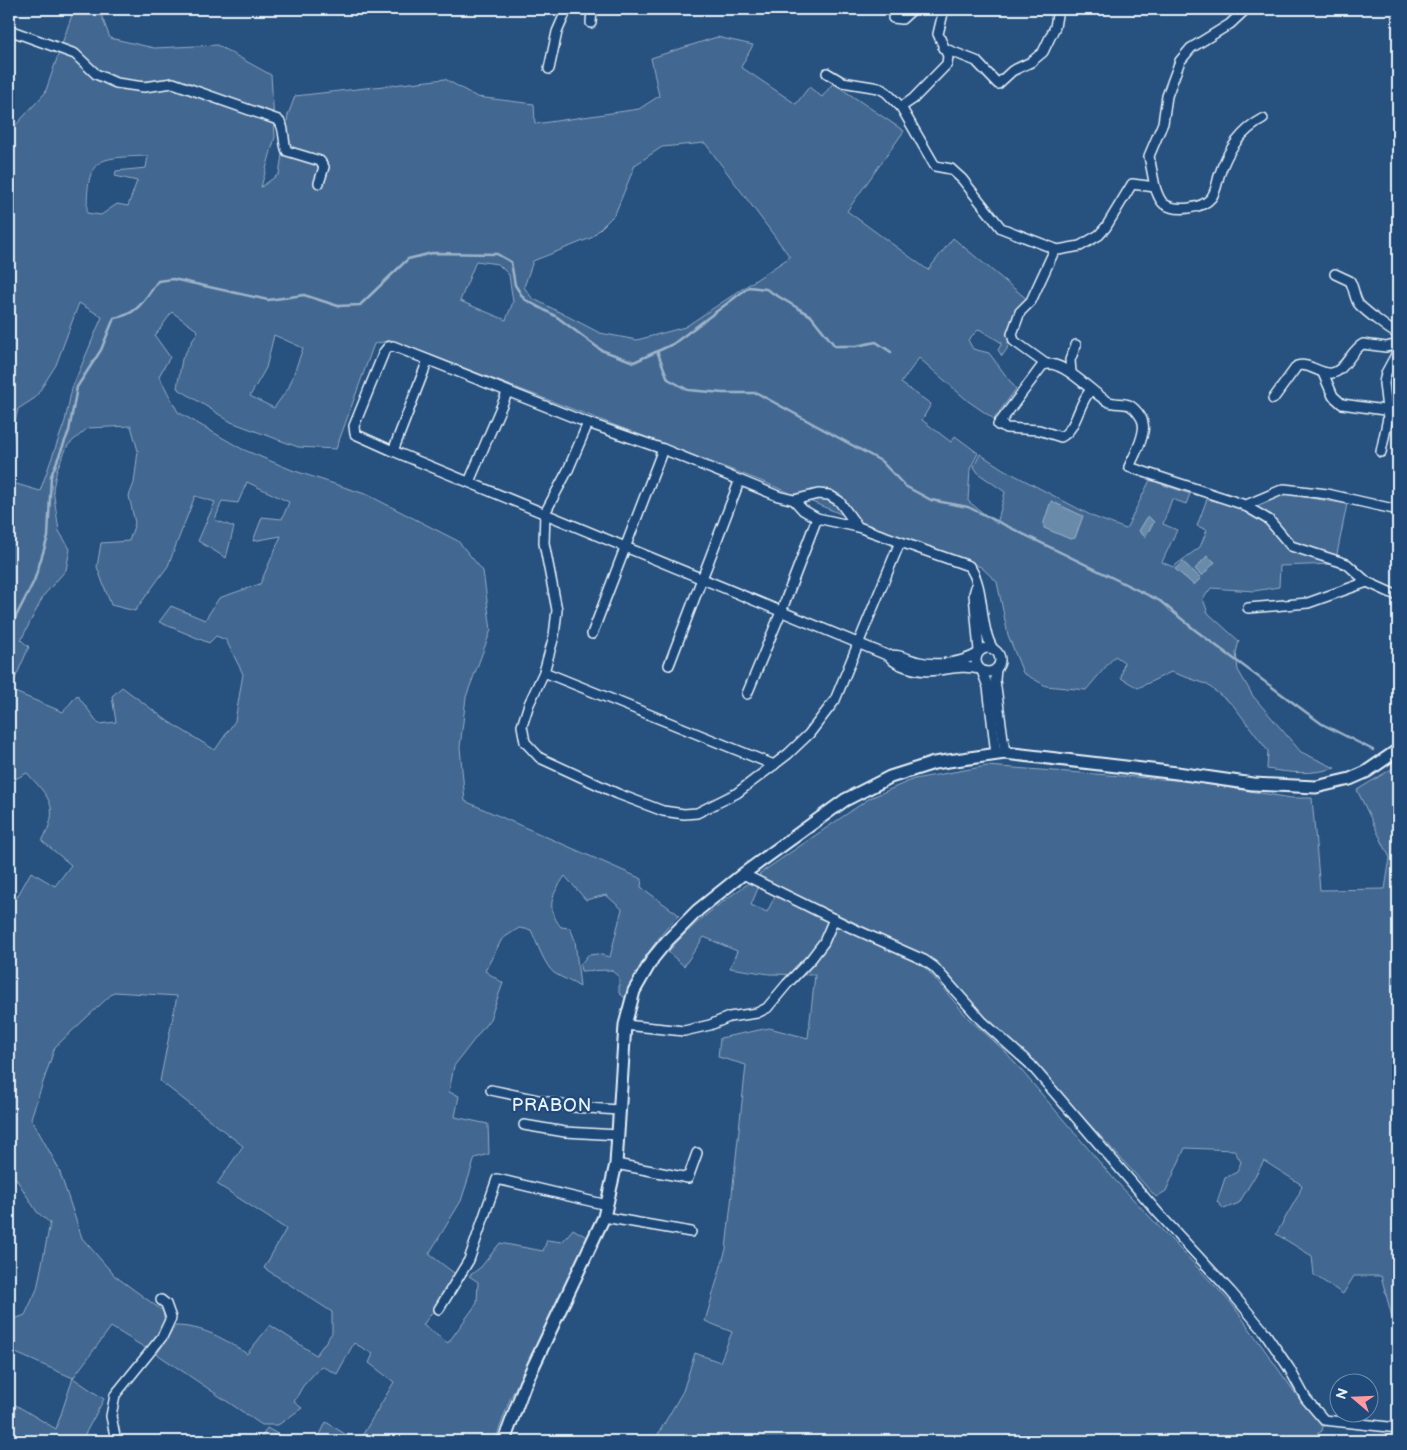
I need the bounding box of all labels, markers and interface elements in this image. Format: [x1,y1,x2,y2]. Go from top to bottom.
district label: PRABON [512,1095,592,1116]
north arrow [1330,1372,1380,1422]
text: N [1332,1386,1352,1402]

